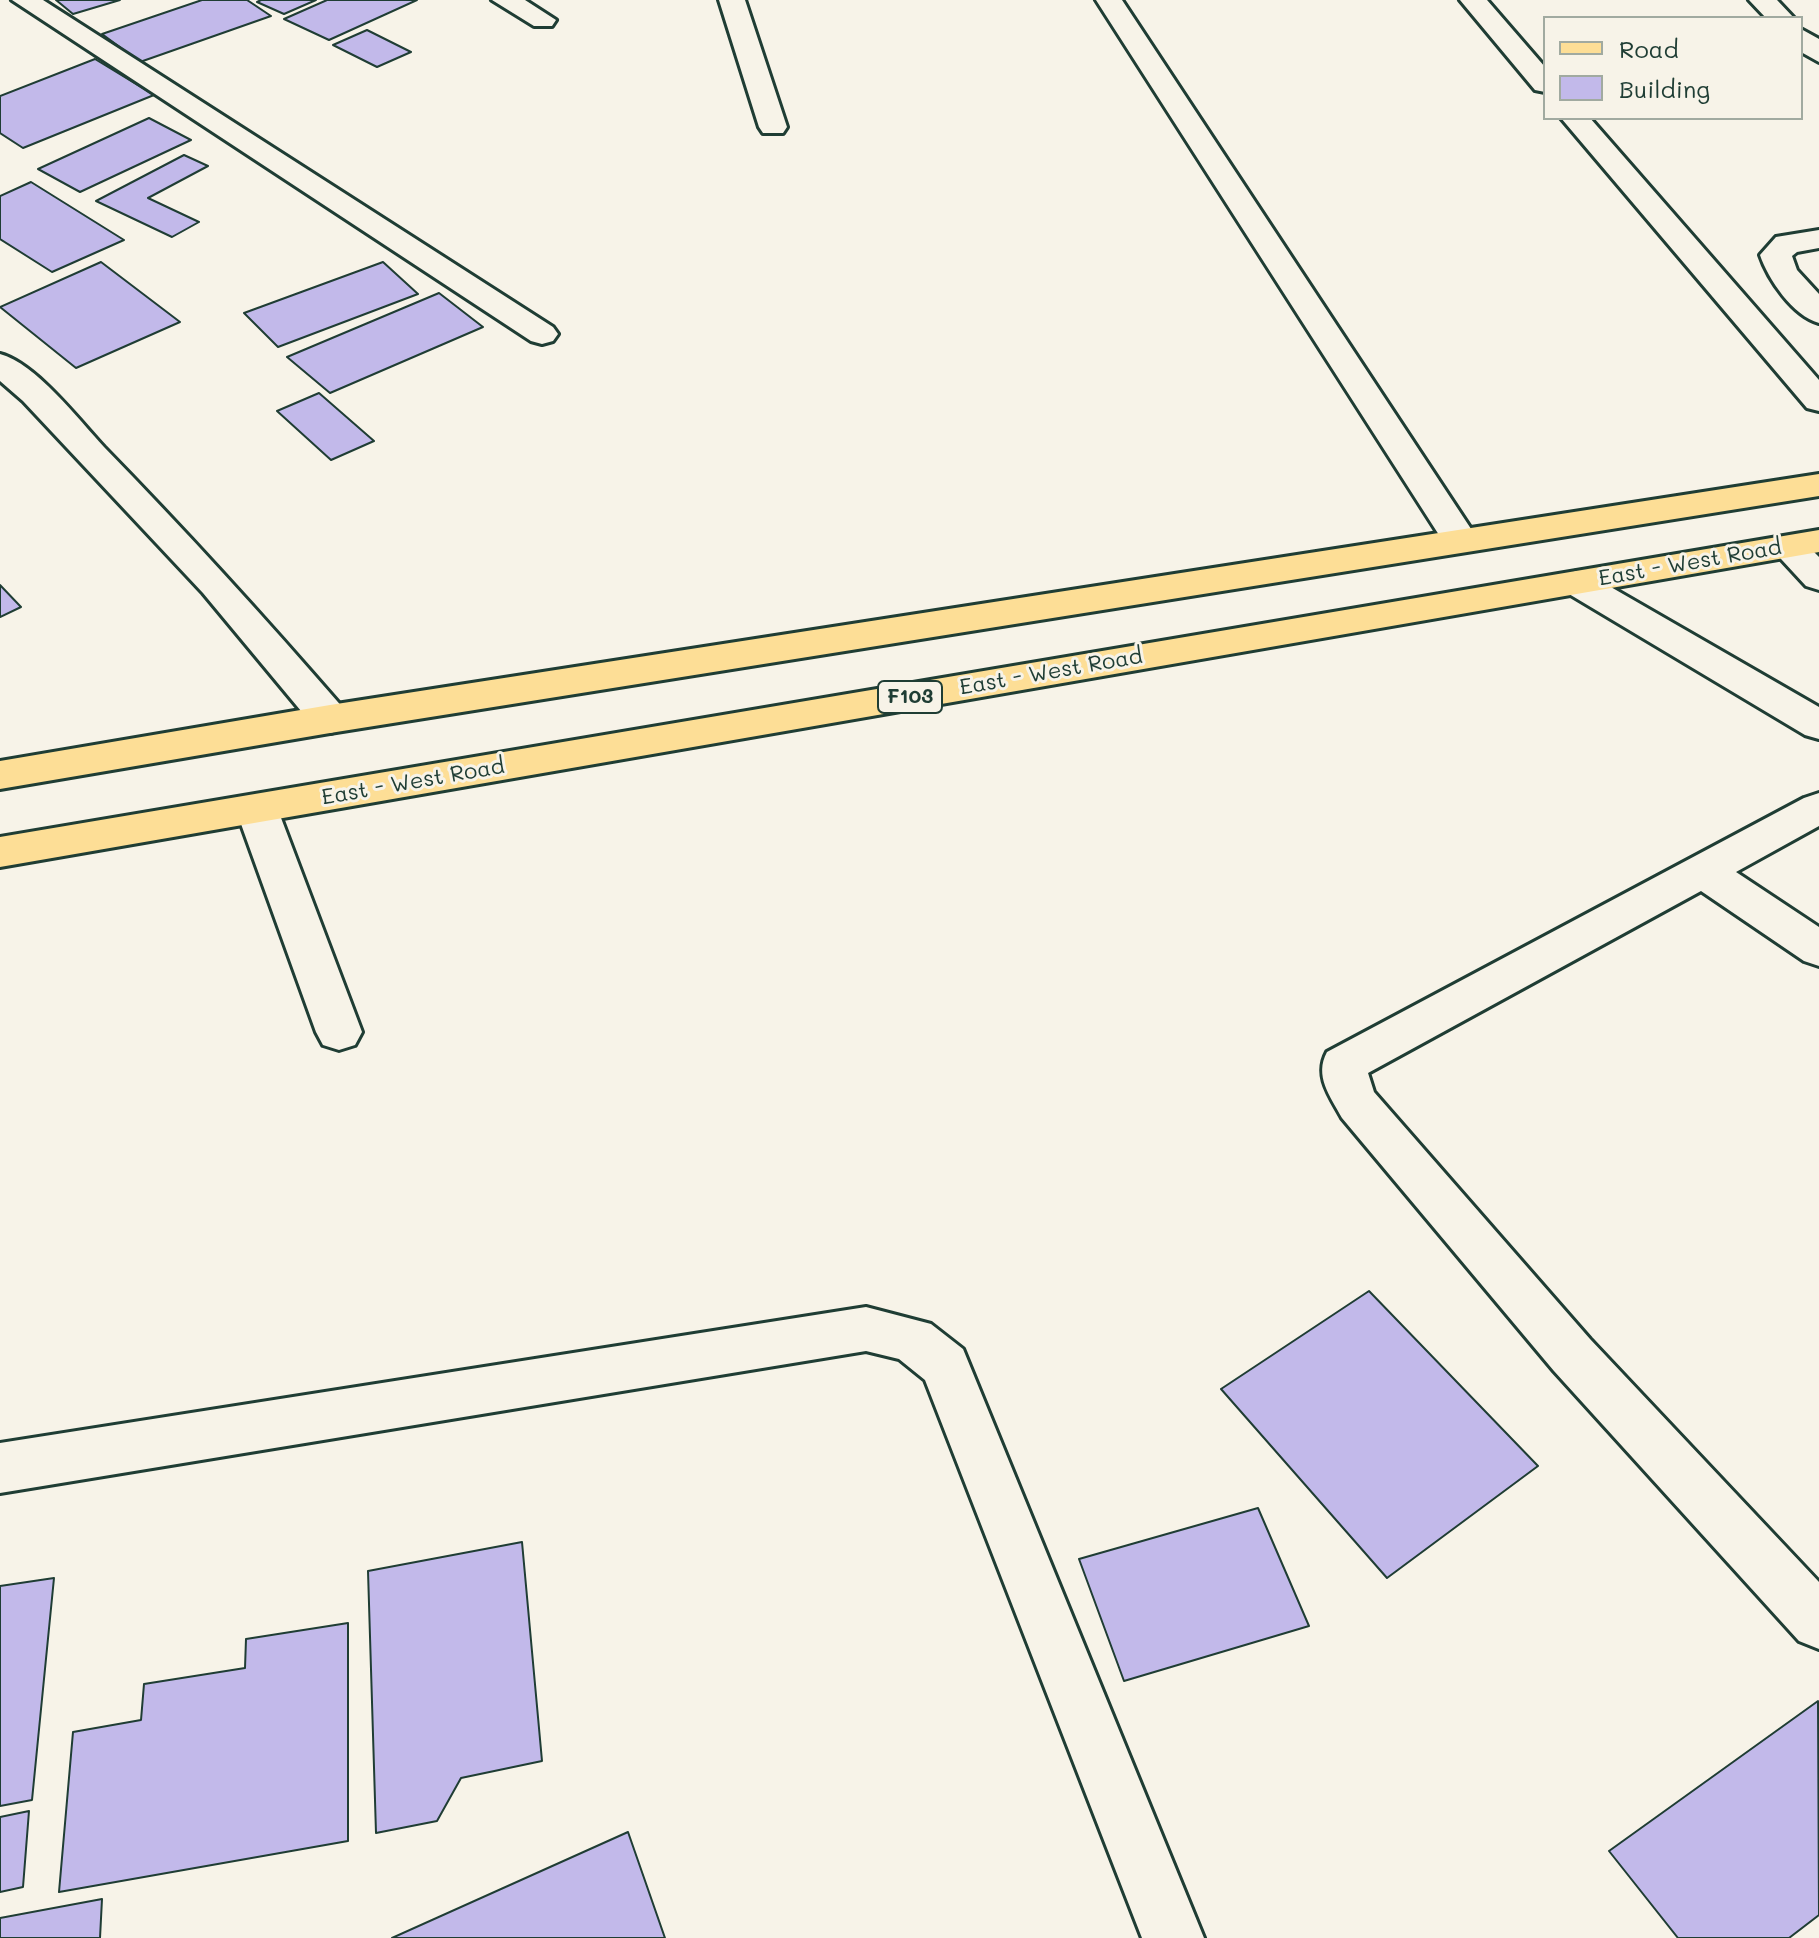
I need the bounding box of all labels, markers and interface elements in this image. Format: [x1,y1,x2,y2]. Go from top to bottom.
legend [1543,16,1803,120]
text: Road [1619,33,1679,64]
text: Building [1619,73,1710,104]
street label: East - West Road [1597,534,1783,592]
street label: East - West Road [958,643,1144,701]
road number: F103 [878,681,942,713]
street label: East - West Road [320,753,506,811]

